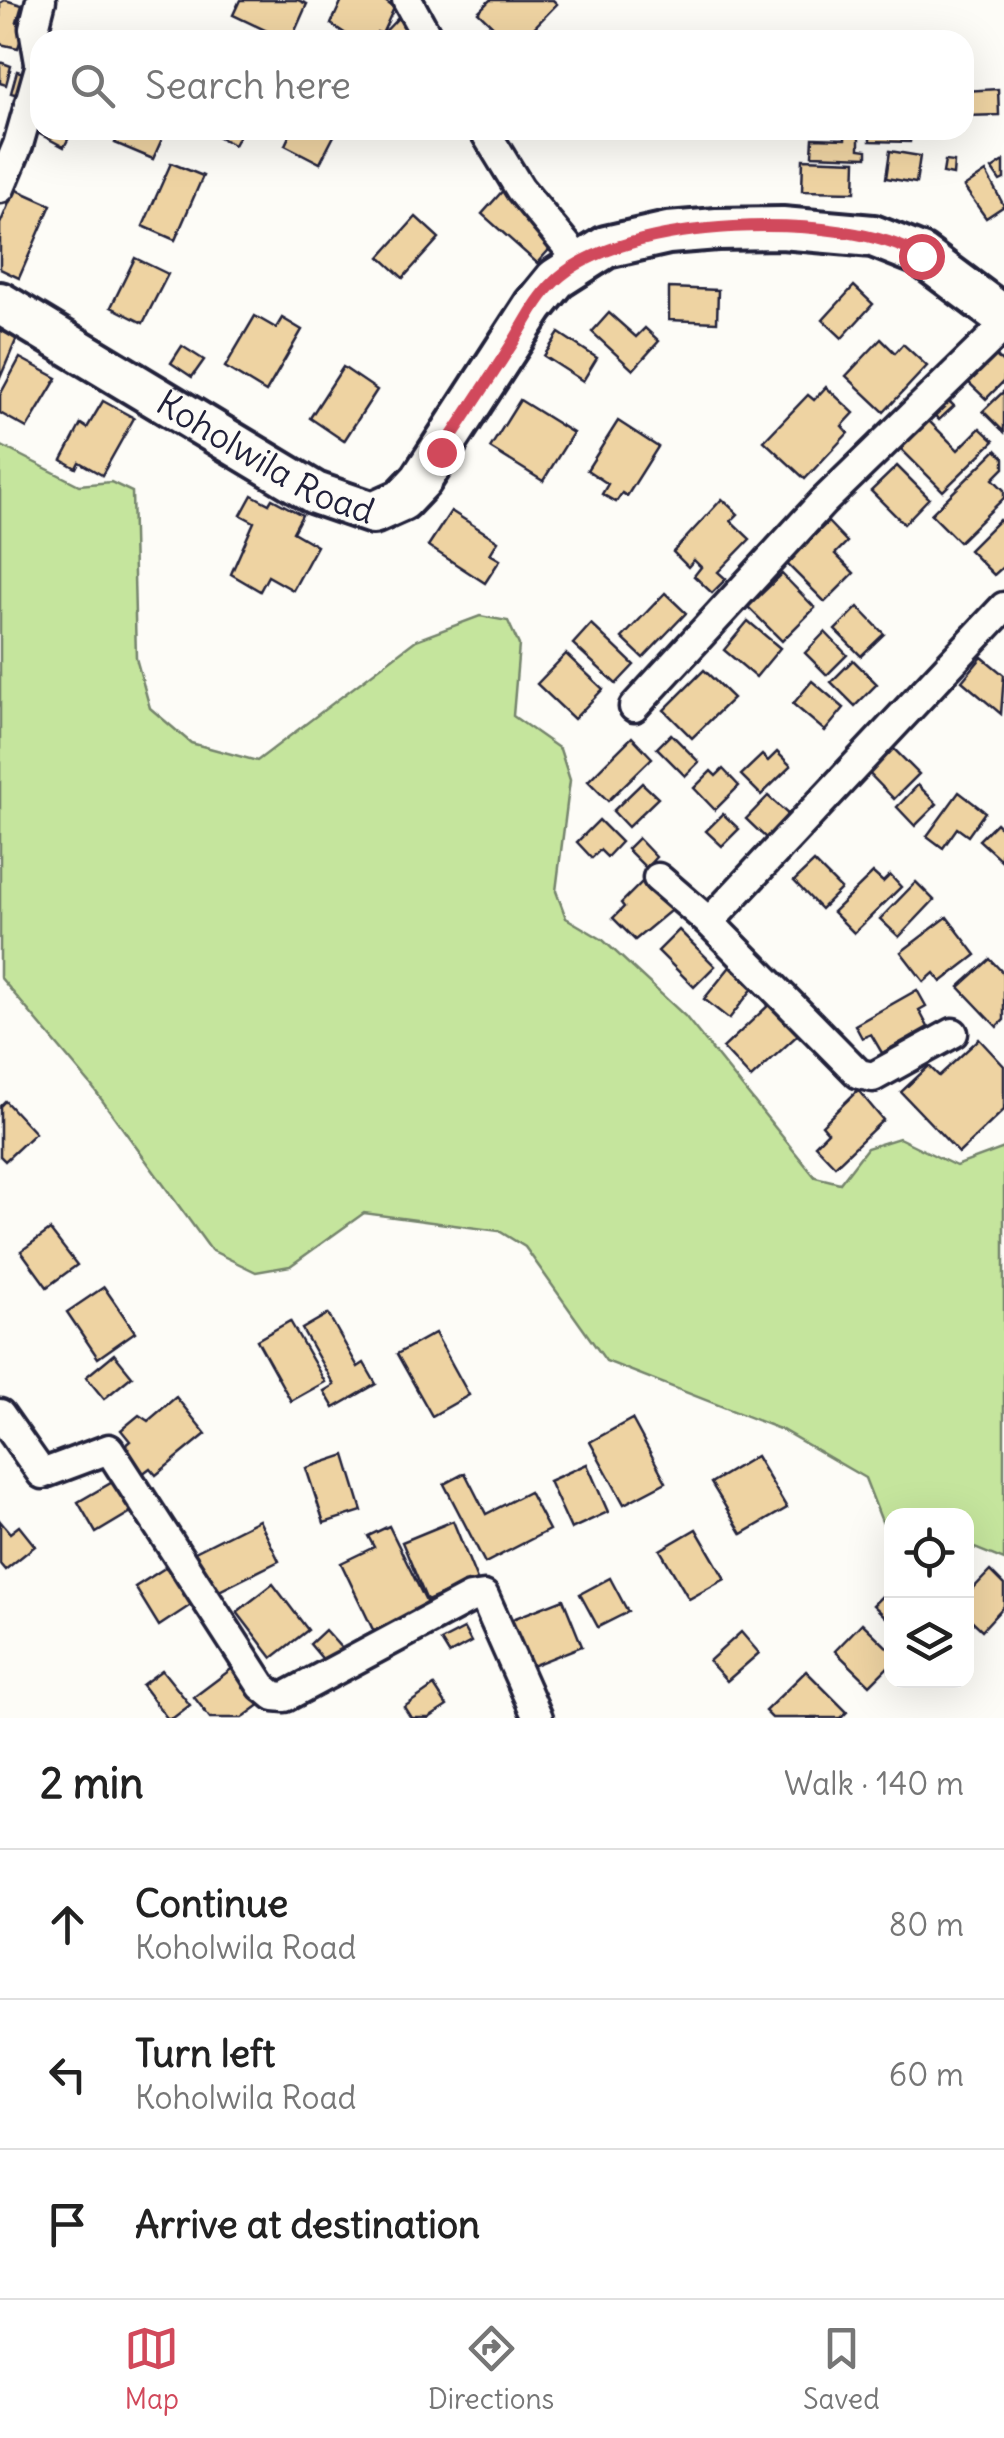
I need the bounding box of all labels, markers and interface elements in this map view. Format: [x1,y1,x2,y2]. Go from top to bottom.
search box [30,30,974,140]
icon: search [65,58,120,113]
text: Search here [145,62,351,109]
route start [899,234,945,280]
street label: Koholwila Road [149,380,380,533]
route end [419,430,465,476]
map controls [884,1508,974,1688]
button: locate [884,1508,974,1598]
button: layers [884,1598,974,1688]
text: 2 min [40,1757,144,1809]
text: Walk · 140 m [784,1763,964,1804]
text: Continue [135,1880,288,1927]
icon: ahead [40,1897,95,1952]
text: 80 m [889,1904,964,1945]
text: Koholwila Road [135,1927,356,1968]
text: Turn left [135,2030,275,2077]
icon: left [40,2047,95,2102]
text: 60 m [889,2054,964,2095]
text: Koholwila Road [135,2077,356,2118]
icon: arrive [40,2197,95,2252]
text: Arrive at destination [135,2201,480,2248]
tab: Map [124,2321,179,2417]
tab: Directions [428,2321,554,2417]
tab: Saved [803,2321,880,2417]

